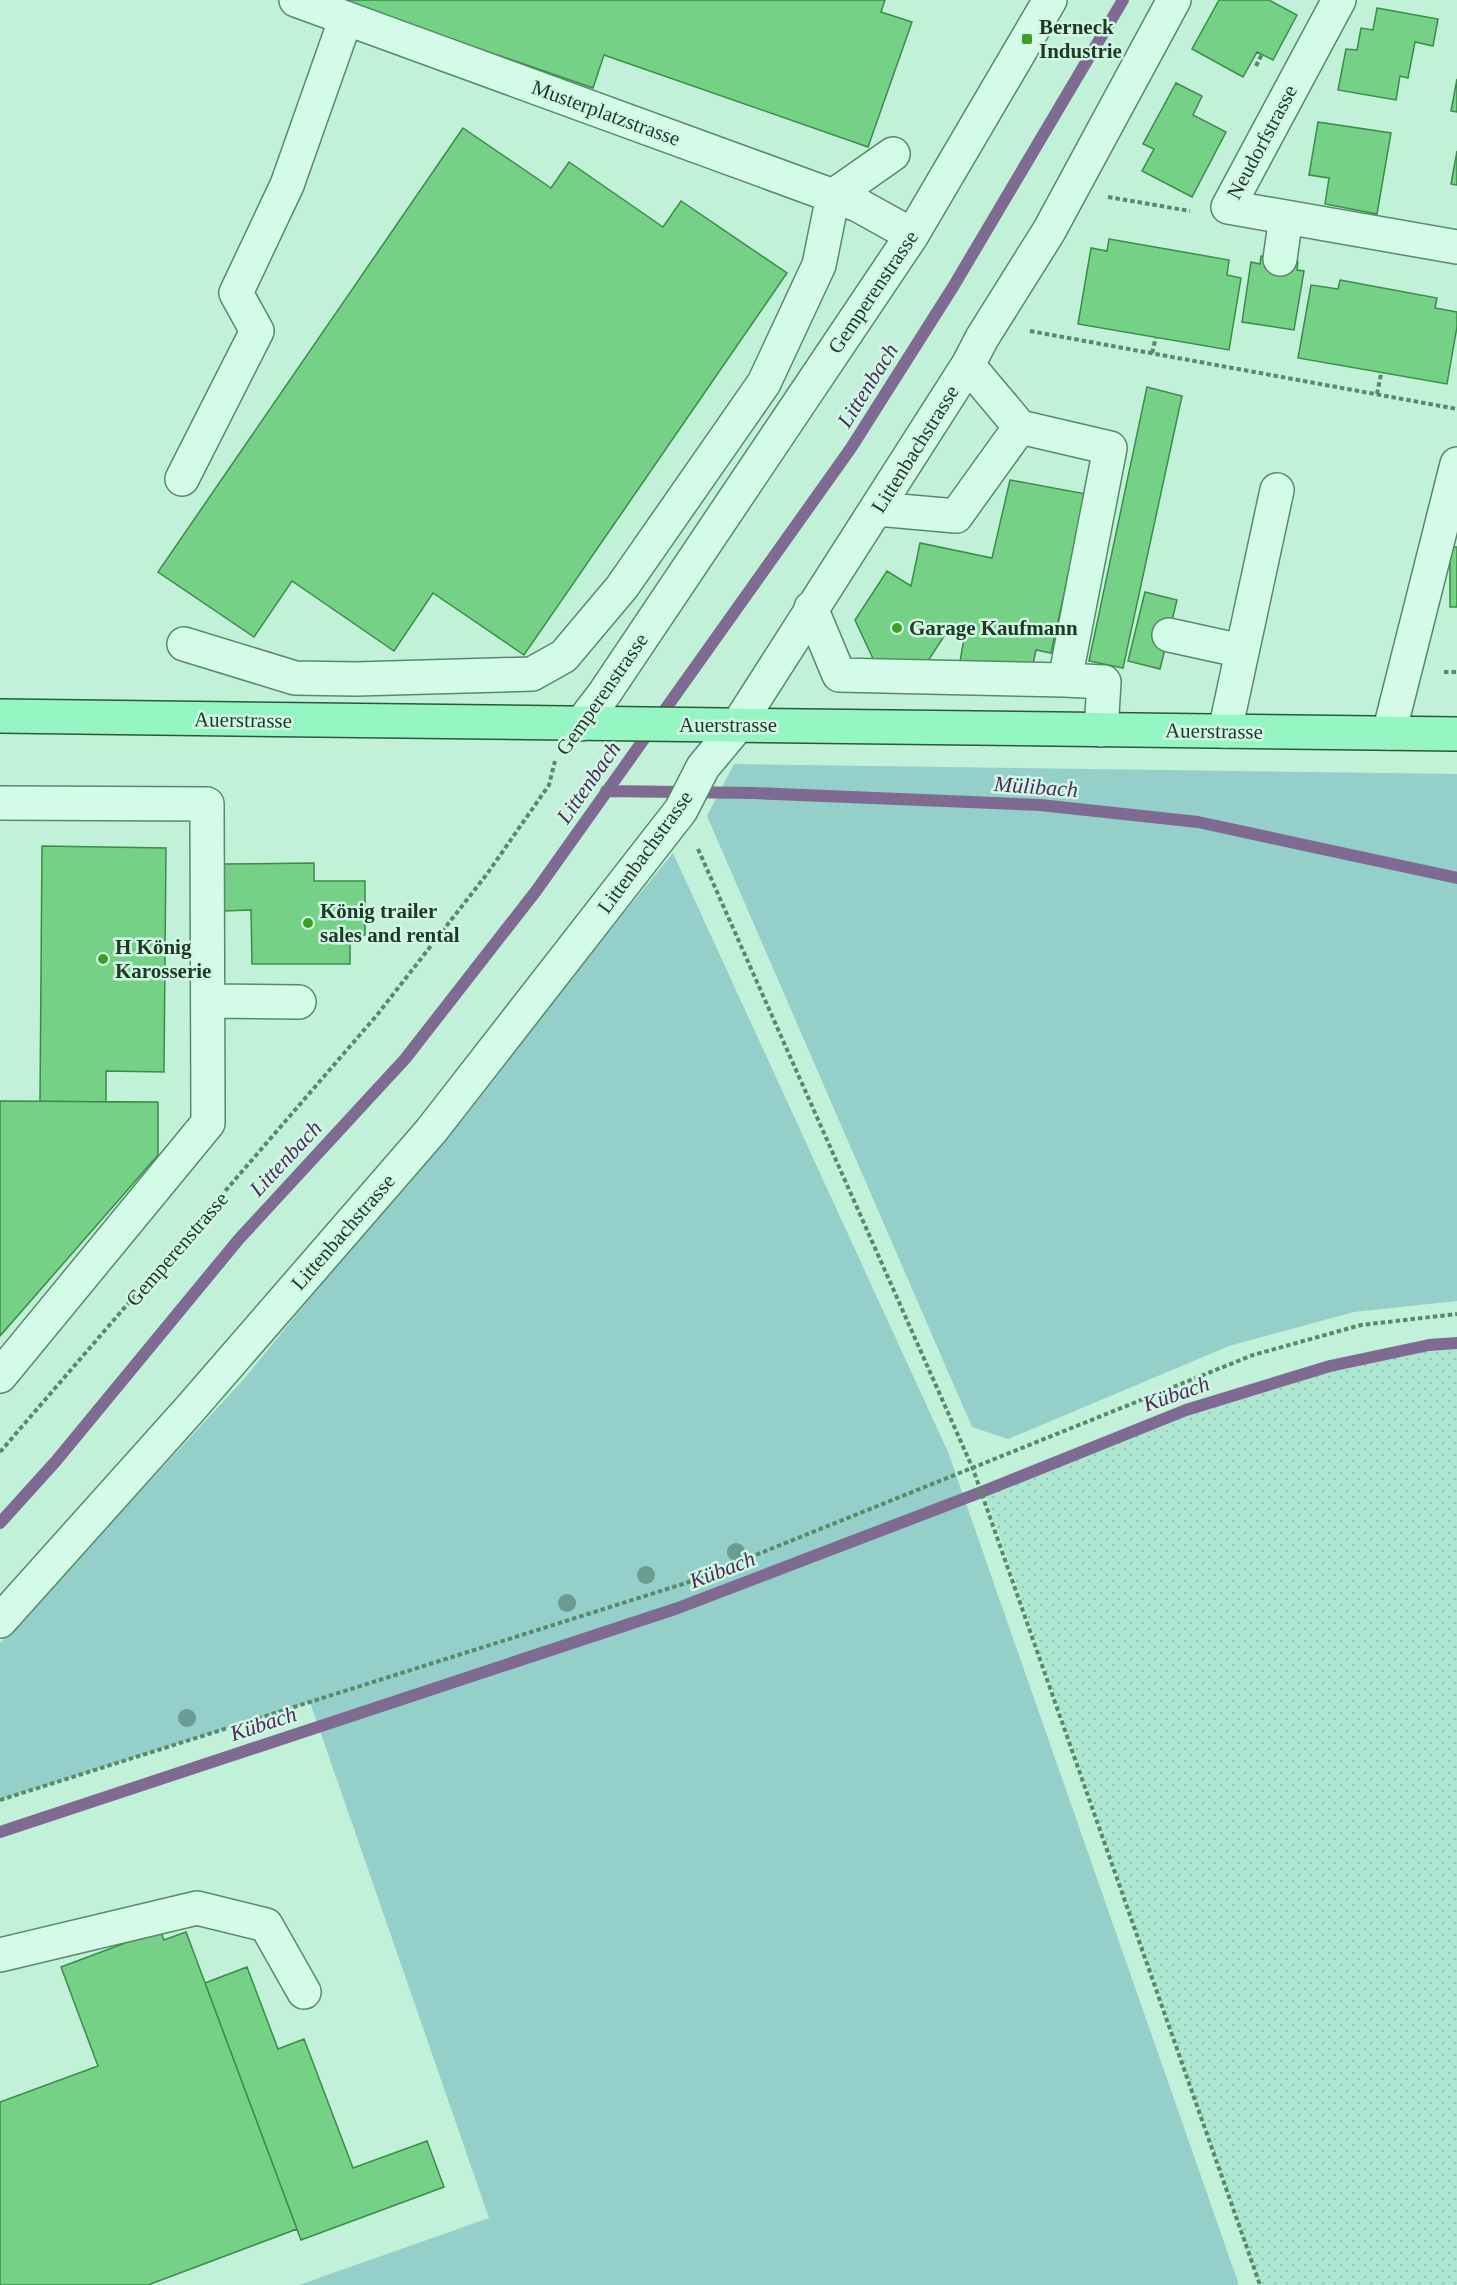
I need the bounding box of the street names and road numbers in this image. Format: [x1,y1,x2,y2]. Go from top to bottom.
street label: Musterplatzstrasse [528,75,684,151]
street label: Neudorfstrasse [1222,81,1302,203]
street label: Gemperenstrasse [823,226,923,358]
street label: Littenbachstrasse [866,381,964,517]
street label: Gemperenstrasse [551,628,653,760]
street label: Auerstrasse [194,707,292,733]
street label: Auerstrasse [679,713,777,737]
street label: Auerstrasse [1165,718,1263,744]
street label: Littenbachstrasse [592,786,698,918]
street label: Littenbachstrasse [286,1169,400,1295]
street label: Gemperenstrasse [121,1187,233,1311]

